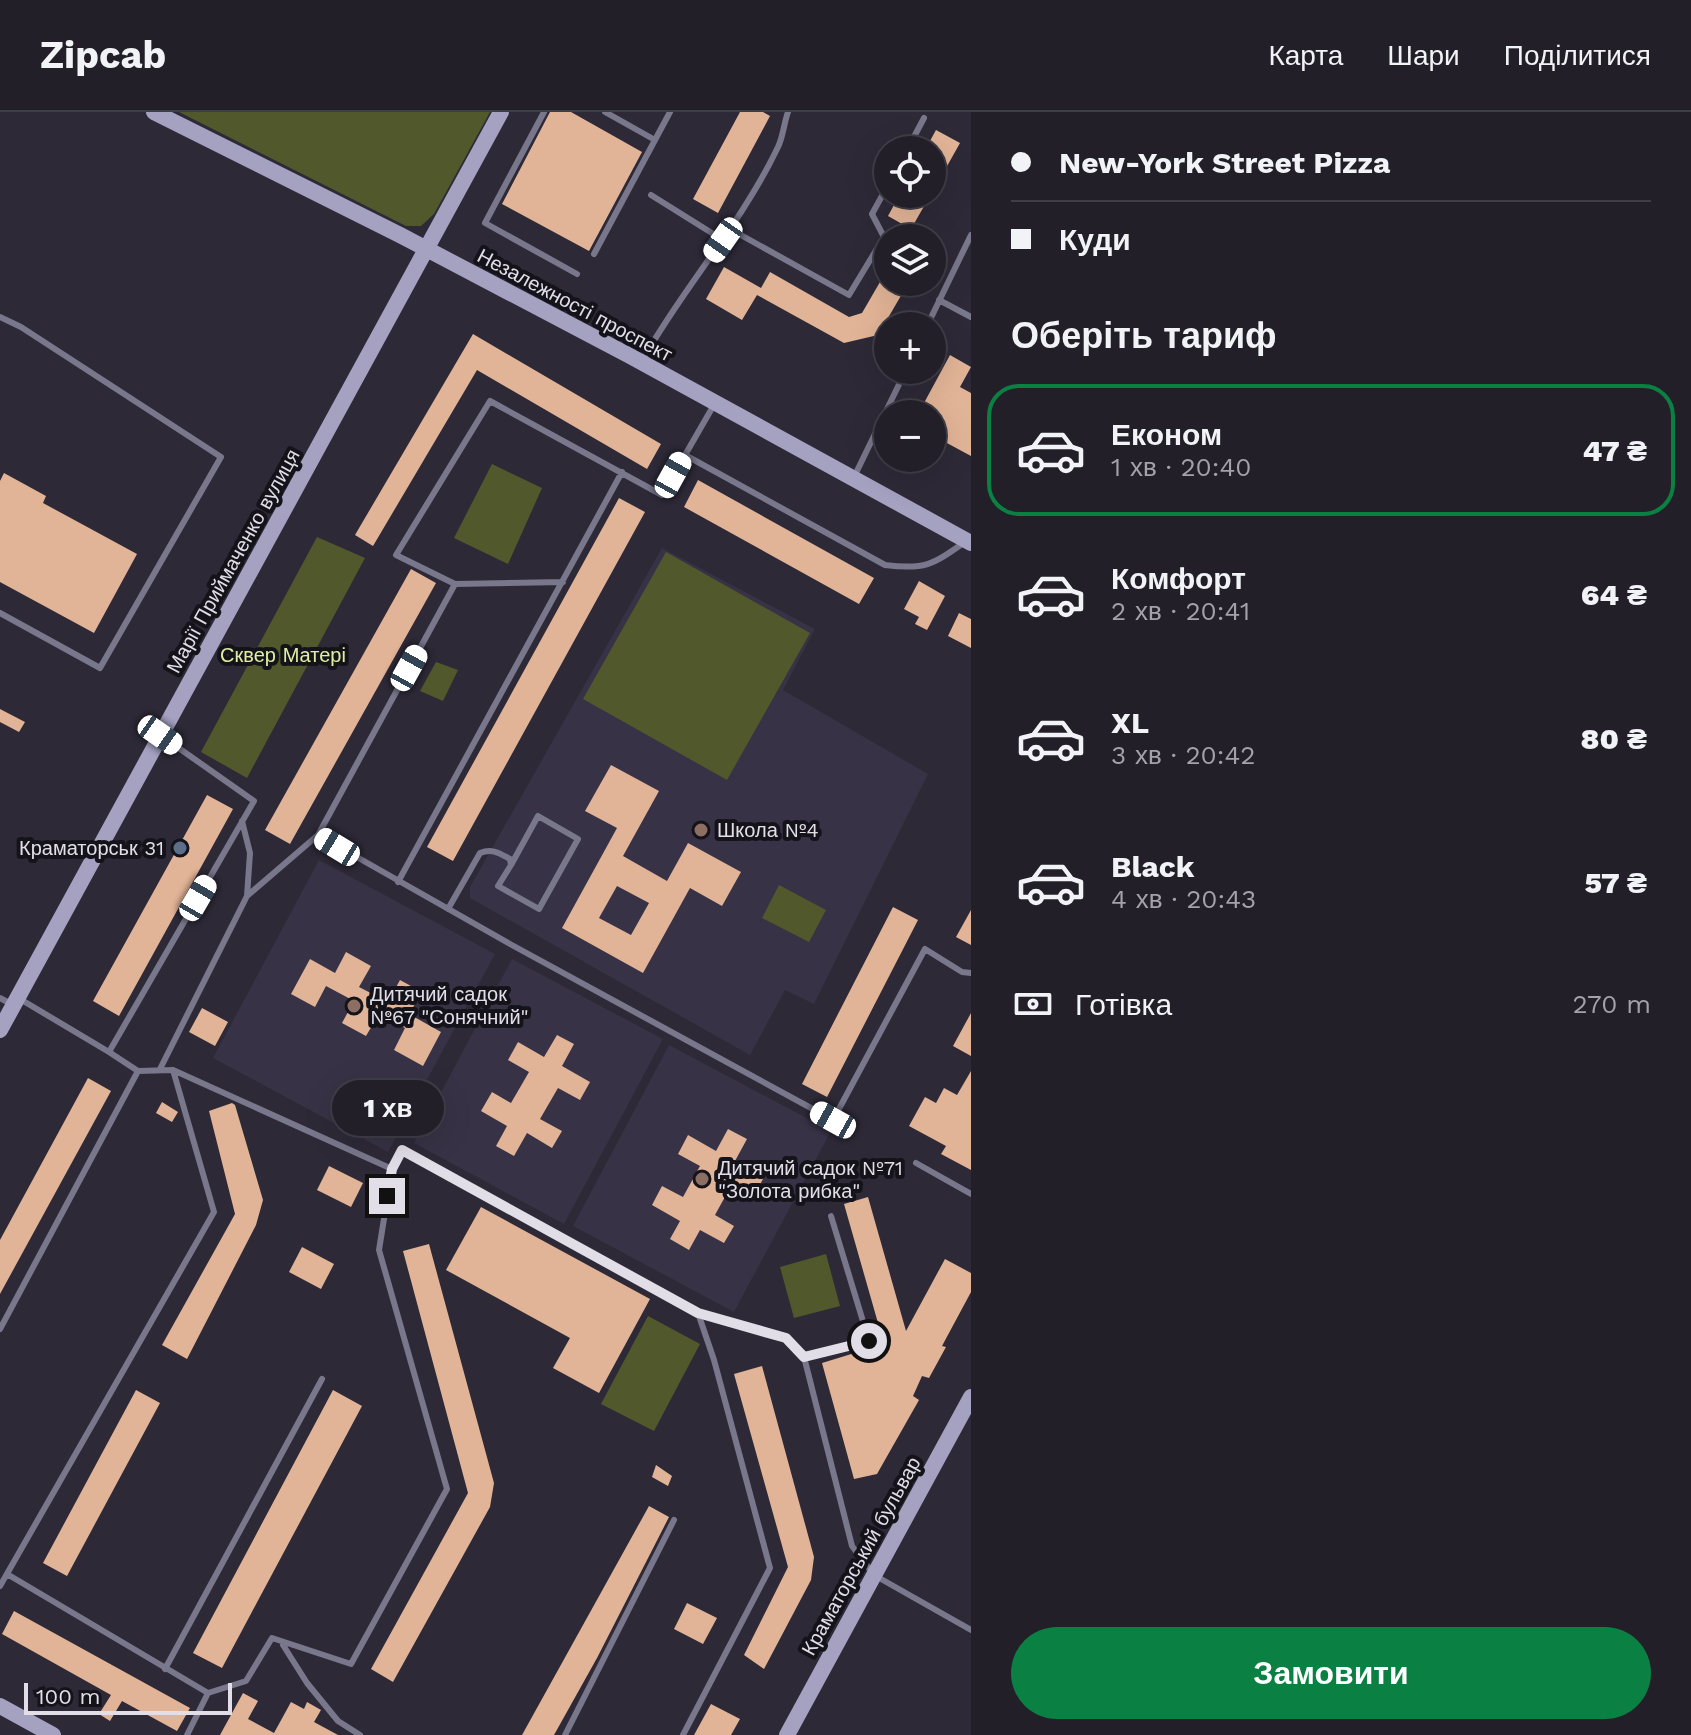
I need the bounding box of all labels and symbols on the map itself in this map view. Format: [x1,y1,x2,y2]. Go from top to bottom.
car [699,213,747,267]
street label: Незалежності проспект [474,243,676,367]
street label: Марії Приймаченко вулиця [161,445,305,677]
car [651,448,695,502]
car [387,641,431,695]
park label: Сквер Матері [220,643,346,667]
car [133,711,187,759]
place label: Школа №4 [717,818,819,842]
marker: Школа №4 [692,821,710,839]
car [310,824,364,870]
place label: Краматорськ 31 [19,836,164,860]
marker: Краматорськ 31 [171,839,189,857]
car [176,871,220,925]
place label: Дитячий садок №67 "Сонячний" [370,982,529,1029]
marker: Дитячий садок №67 "Сонячний" [345,997,363,1015]
callout: 1 хв [331,1080,443,1136]
car [806,1098,860,1142]
place label: Дитячий садок №71 "Золота рибка" [718,1156,903,1203]
marker: Дитячий садок №71 "Золота рибка" [693,1170,711,1188]
route end [369,1178,405,1214]
route start [851,1323,887,1359]
street label: Краматорський бульвар [796,1453,926,1659]
scale bar [24,1679,232,1715]

